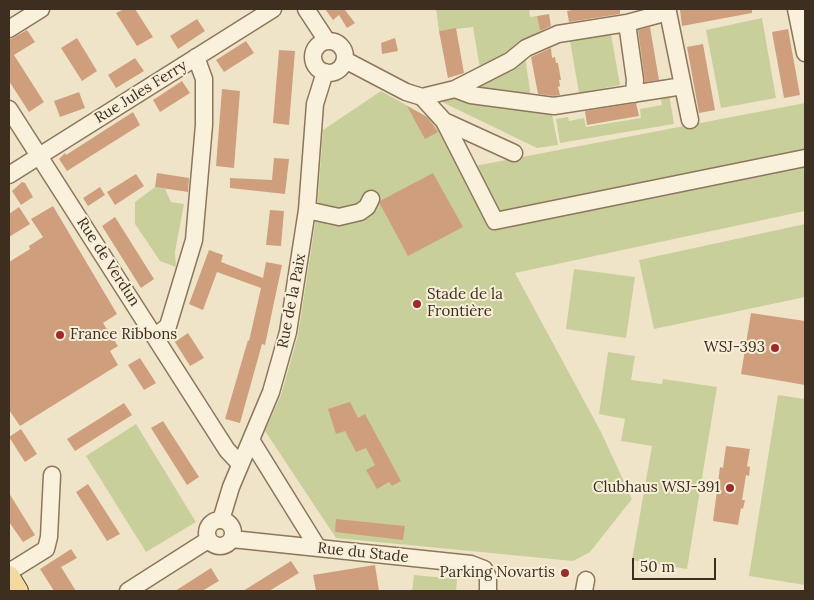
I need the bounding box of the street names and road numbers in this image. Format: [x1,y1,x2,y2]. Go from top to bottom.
street label: Rue Jules Ferry [92,56,190,128]
street label: Rue de Verdun [73,214,143,310]
street label: Rue de la Paix [274,252,310,350]
street label: Rue du Stade [317,539,409,567]

